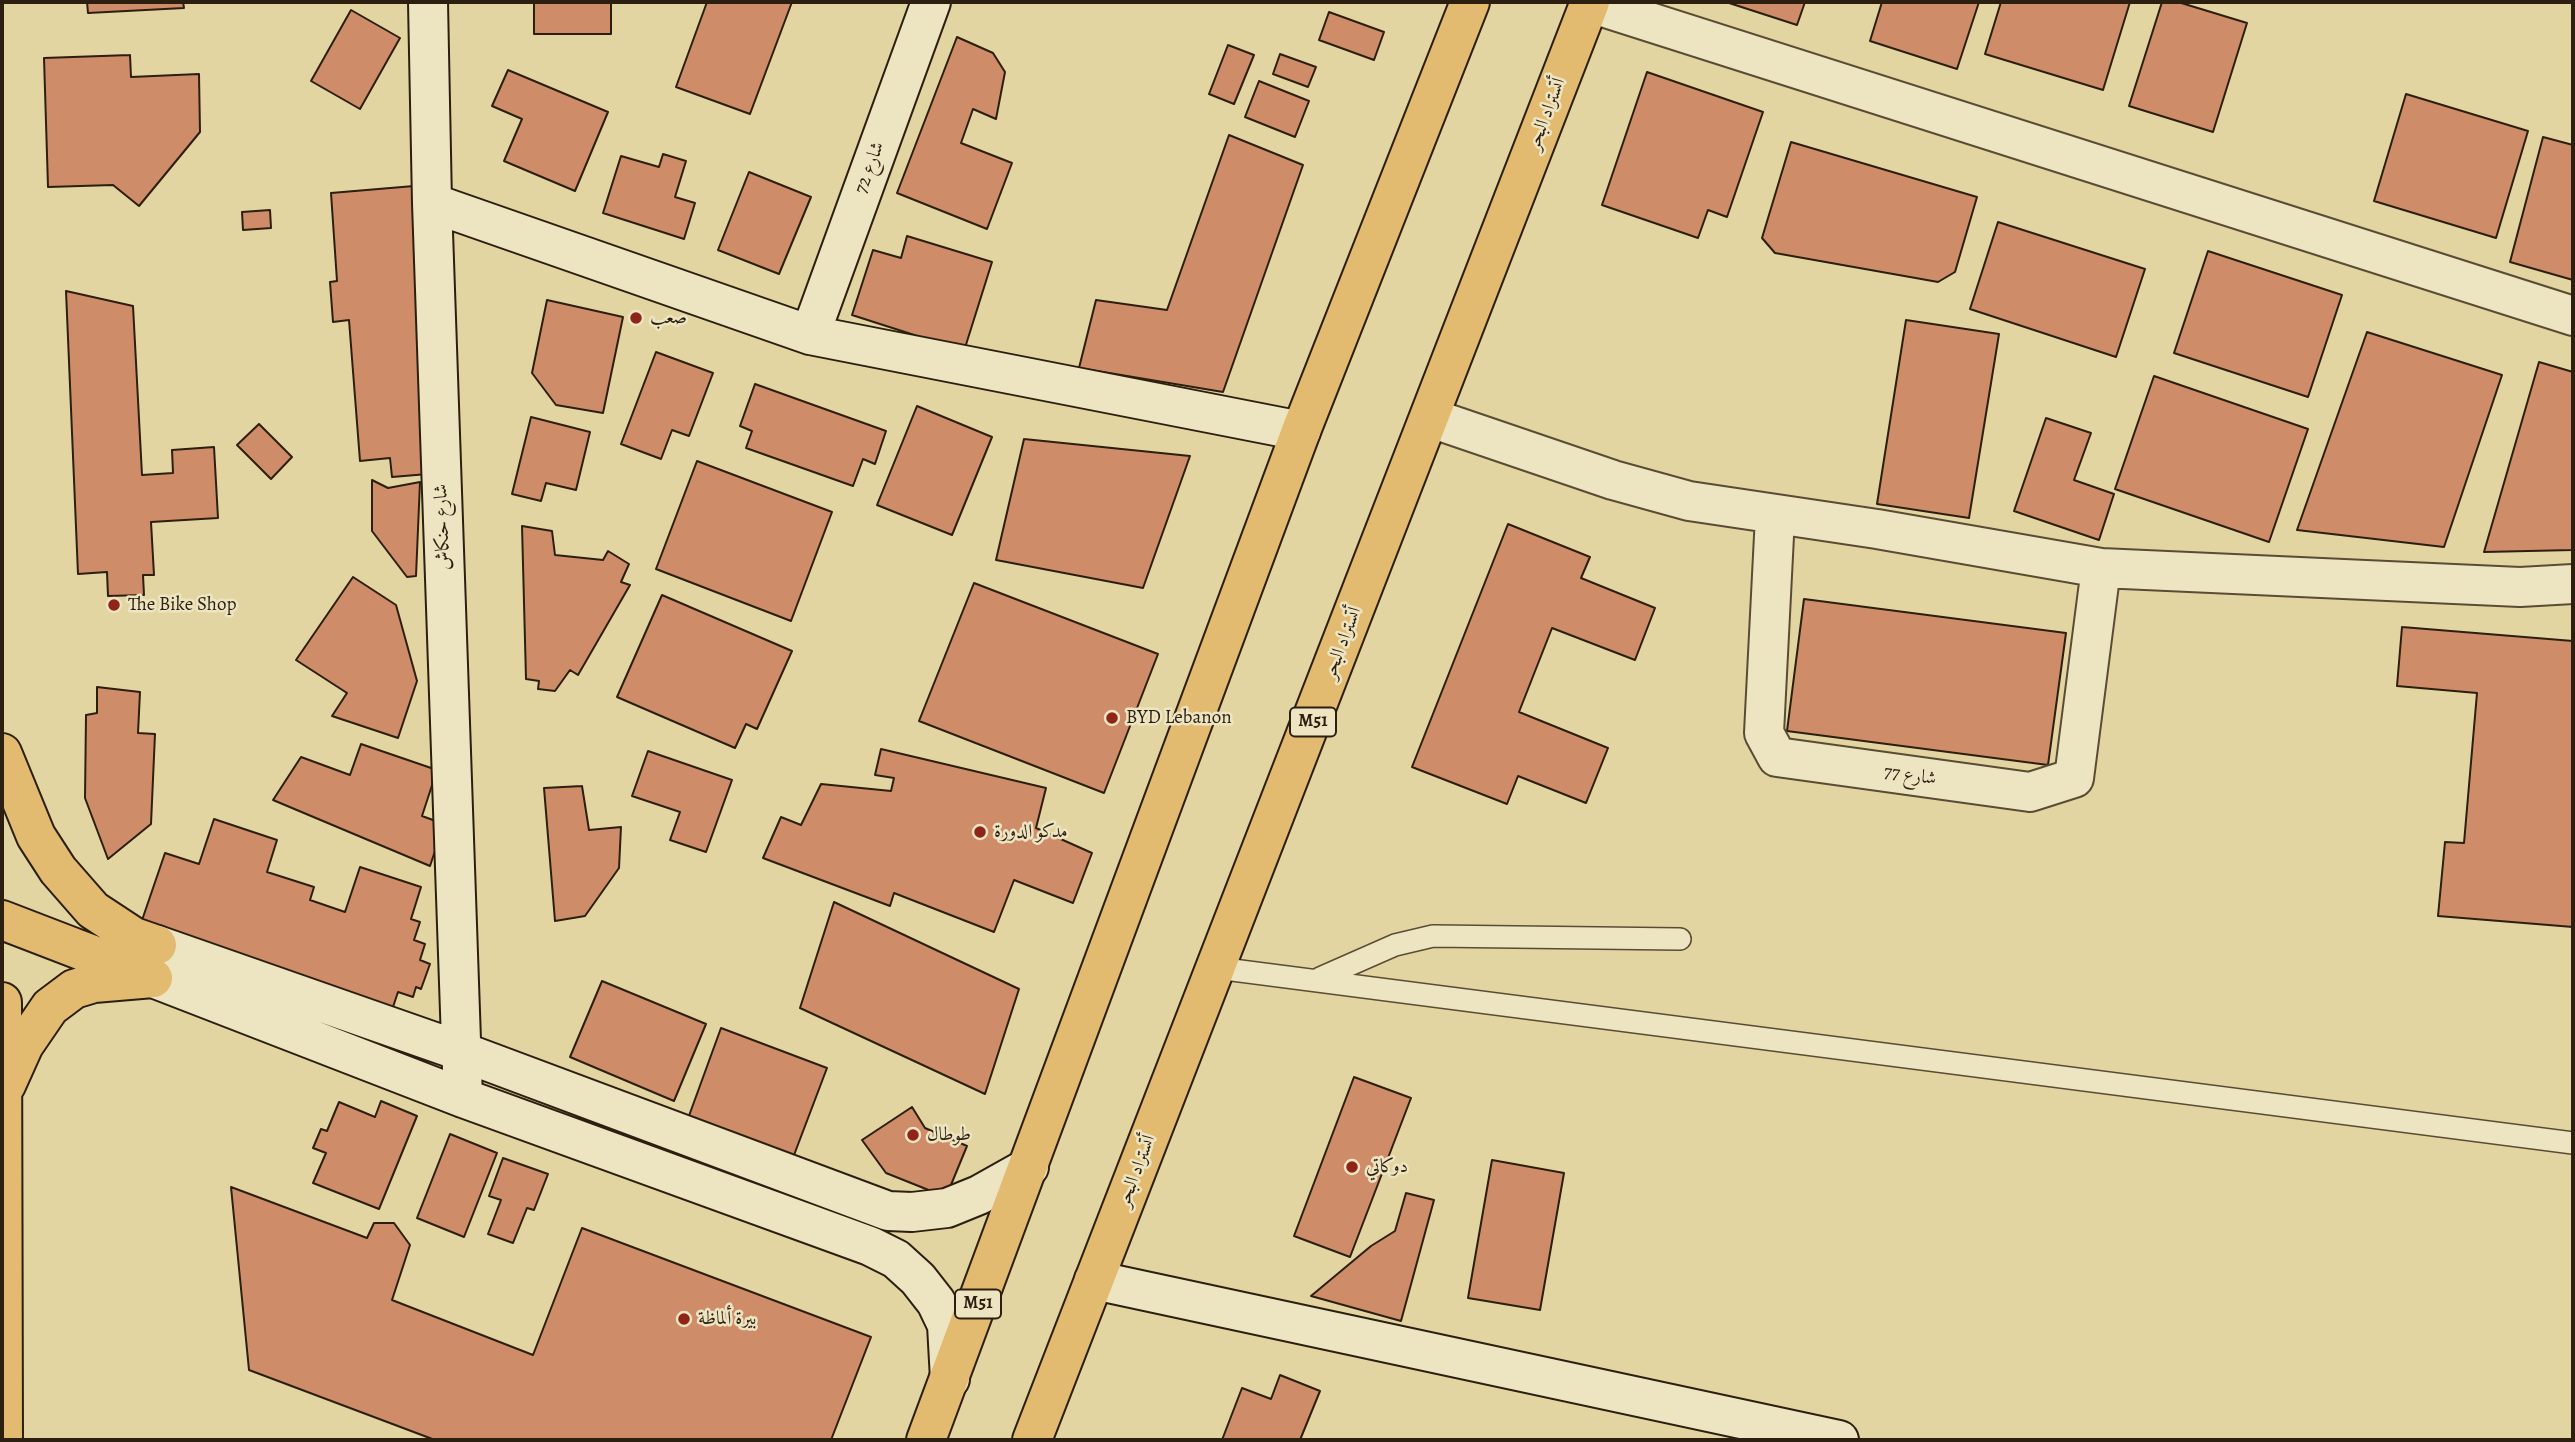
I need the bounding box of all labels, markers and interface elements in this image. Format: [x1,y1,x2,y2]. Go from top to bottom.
street label: أتستراد البحر [1523,75,1571,153]
street label: شارع 72 [850,139,890,197]
place label: صعب [650,307,687,329]
marker: صعب [628,310,644,326]
street label: شارع حنكاش [430,483,456,571]
place label: The Bike Shop [128,594,236,616]
marker: The Bike Shop [106,597,122,613]
street label: أتستراد البحر [1319,604,1367,682]
place label: BYD Lebanon [1126,707,1232,729]
road number: M51 [1290,708,1336,736]
marker: BYD Lebanon [1104,710,1120,726]
street label: شارع 77 [1882,761,1938,791]
place label: مدكو الدورة [994,821,1068,843]
marker: مدكو الدورة [972,824,988,840]
place label: طوطال [927,1124,971,1146]
marker: طوطال [905,1127,921,1143]
street label: أتستراد البحر [1113,1132,1161,1210]
place label: دوكاتي [1366,1156,1408,1178]
marker: دوكاتي [1344,1159,1360,1175]
road number: M51 [955,1289,1001,1318]
place label: بيرة ألماظة [698,1308,756,1330]
marker: بيرة ألماظة [676,1311,692,1327]

